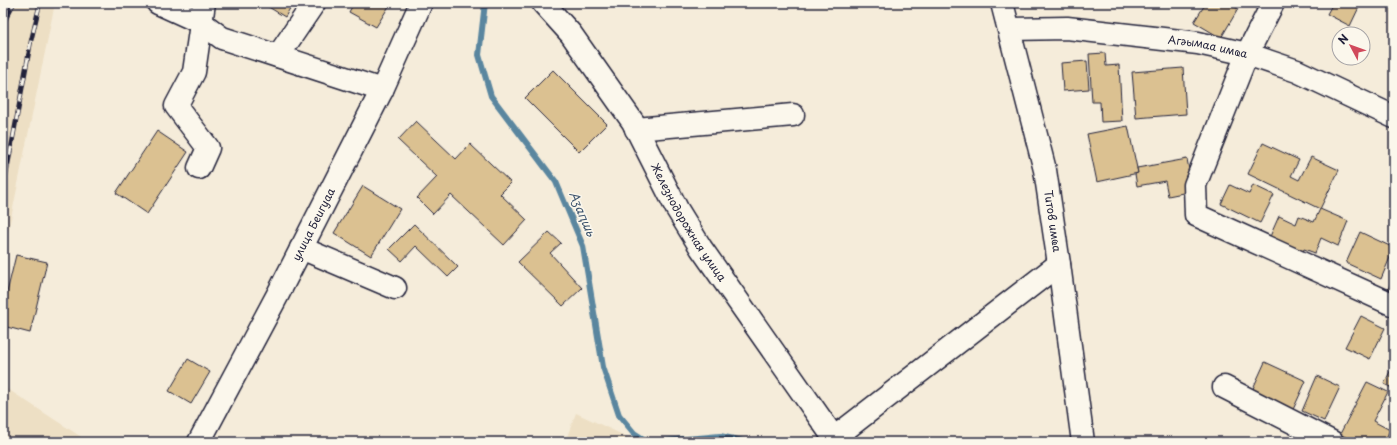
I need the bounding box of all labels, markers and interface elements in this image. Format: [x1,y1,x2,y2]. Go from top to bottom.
north arrow [1331,26,1371,66]
text: N [1334,30,1353,48]
street label: Агәымаа имҩа [1167,31,1249,62]
street label: Железнодорожная улица [647,160,731,285]
street label: улица Беигуаа [287,184,339,264]
water label: Аӡаԥшь [565,188,601,240]
street label: Титов имҩа [1040,189,1066,253]

